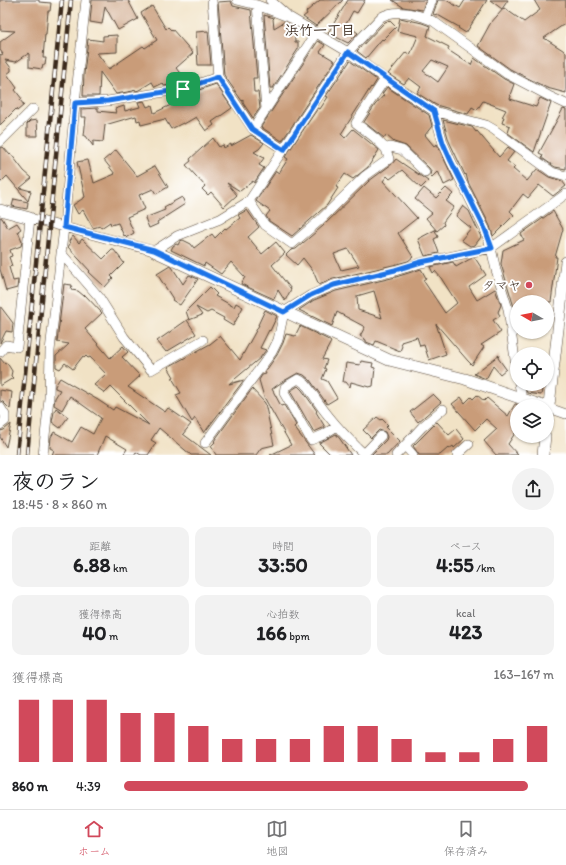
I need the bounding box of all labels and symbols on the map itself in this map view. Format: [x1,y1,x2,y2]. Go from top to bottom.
district label: 浜竹一丁目 [285,22,355,39]
pin [166,72,200,106]
place label: タマヤ [482,278,521,293]
marker: タマヤ [524,280,534,290]
north arrow [510,295,554,339]

